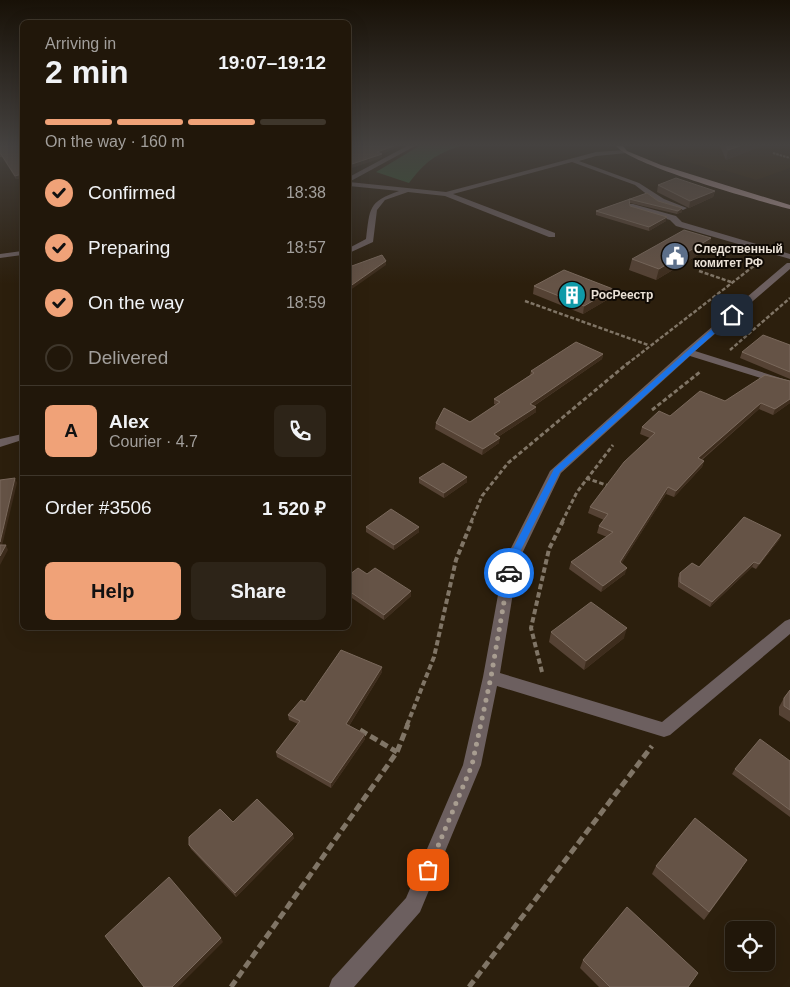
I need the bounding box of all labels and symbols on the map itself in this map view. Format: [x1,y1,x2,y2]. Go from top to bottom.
public building icon: Следственный комитет РФ [660,241,690,271]
place label: Следственный комитет РФ [694,242,783,270]
building icon: РосРеестр [557,280,587,310]
place label: РосРеестр [591,288,653,302]
pin [711,294,753,336]
courier [484,548,534,598]
pin [407,849,449,891]

